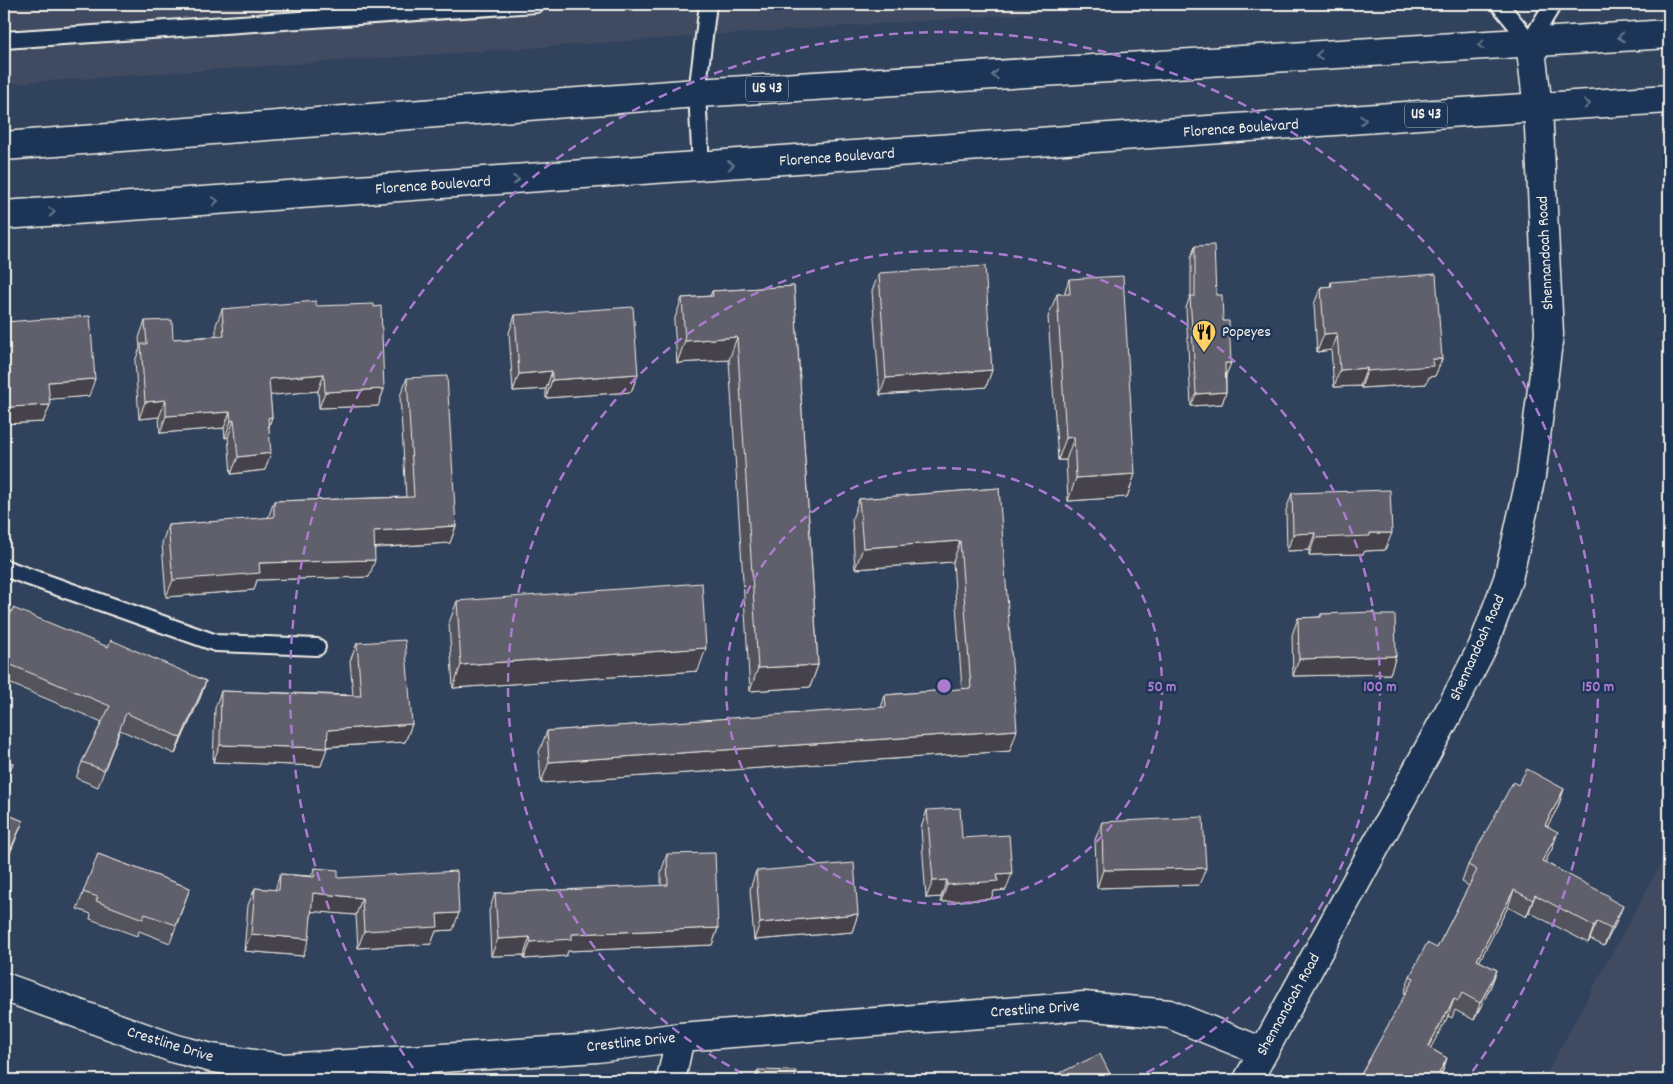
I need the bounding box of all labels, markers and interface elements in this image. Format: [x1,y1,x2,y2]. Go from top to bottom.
one-way arrow [1616,32,1624,43]
one-way arrow [1477,39,1485,50]
one-way arrow [1315,49,1323,60]
one-way arrow [1153,59,1161,70]
one-way arrow [990,69,998,80]
road number: US 43 [746,76,788,102]
one-way arrow [1583,99,1591,110]
road number: US 43 [1405,102,1447,128]
street label: Florence Boulevard [1183,113,1299,145]
one-way arrow [1360,114,1368,125]
street label: Florence Boulevard [779,142,895,174]
one-way arrow [727,160,735,171]
street label: Florence Boulevard [375,170,491,202]
one-way arrow [513,175,521,186]
one-way arrow [211,195,219,206]
street label: Shennandoah Road [1532,195,1560,311]
one-way arrow [49,206,57,217]
restaurant icon: Popeyes [1191,319,1217,353]
place label: Popeyes [1222,321,1271,344]
street label: Shennandoah Road [1444,591,1512,705]
centre of rings [935,677,953,695]
text: 50 m [1148,677,1176,699]
text: 100 m [1363,677,1397,699]
text: 150 m [1582,677,1614,699]
street label: Shennandoah Road [1251,950,1327,1060]
street label: Crestline Drive [990,995,1080,1025]
street label: Crestline Drive [124,1021,216,1069]
street label: Crestline Drive [585,1027,677,1059]

